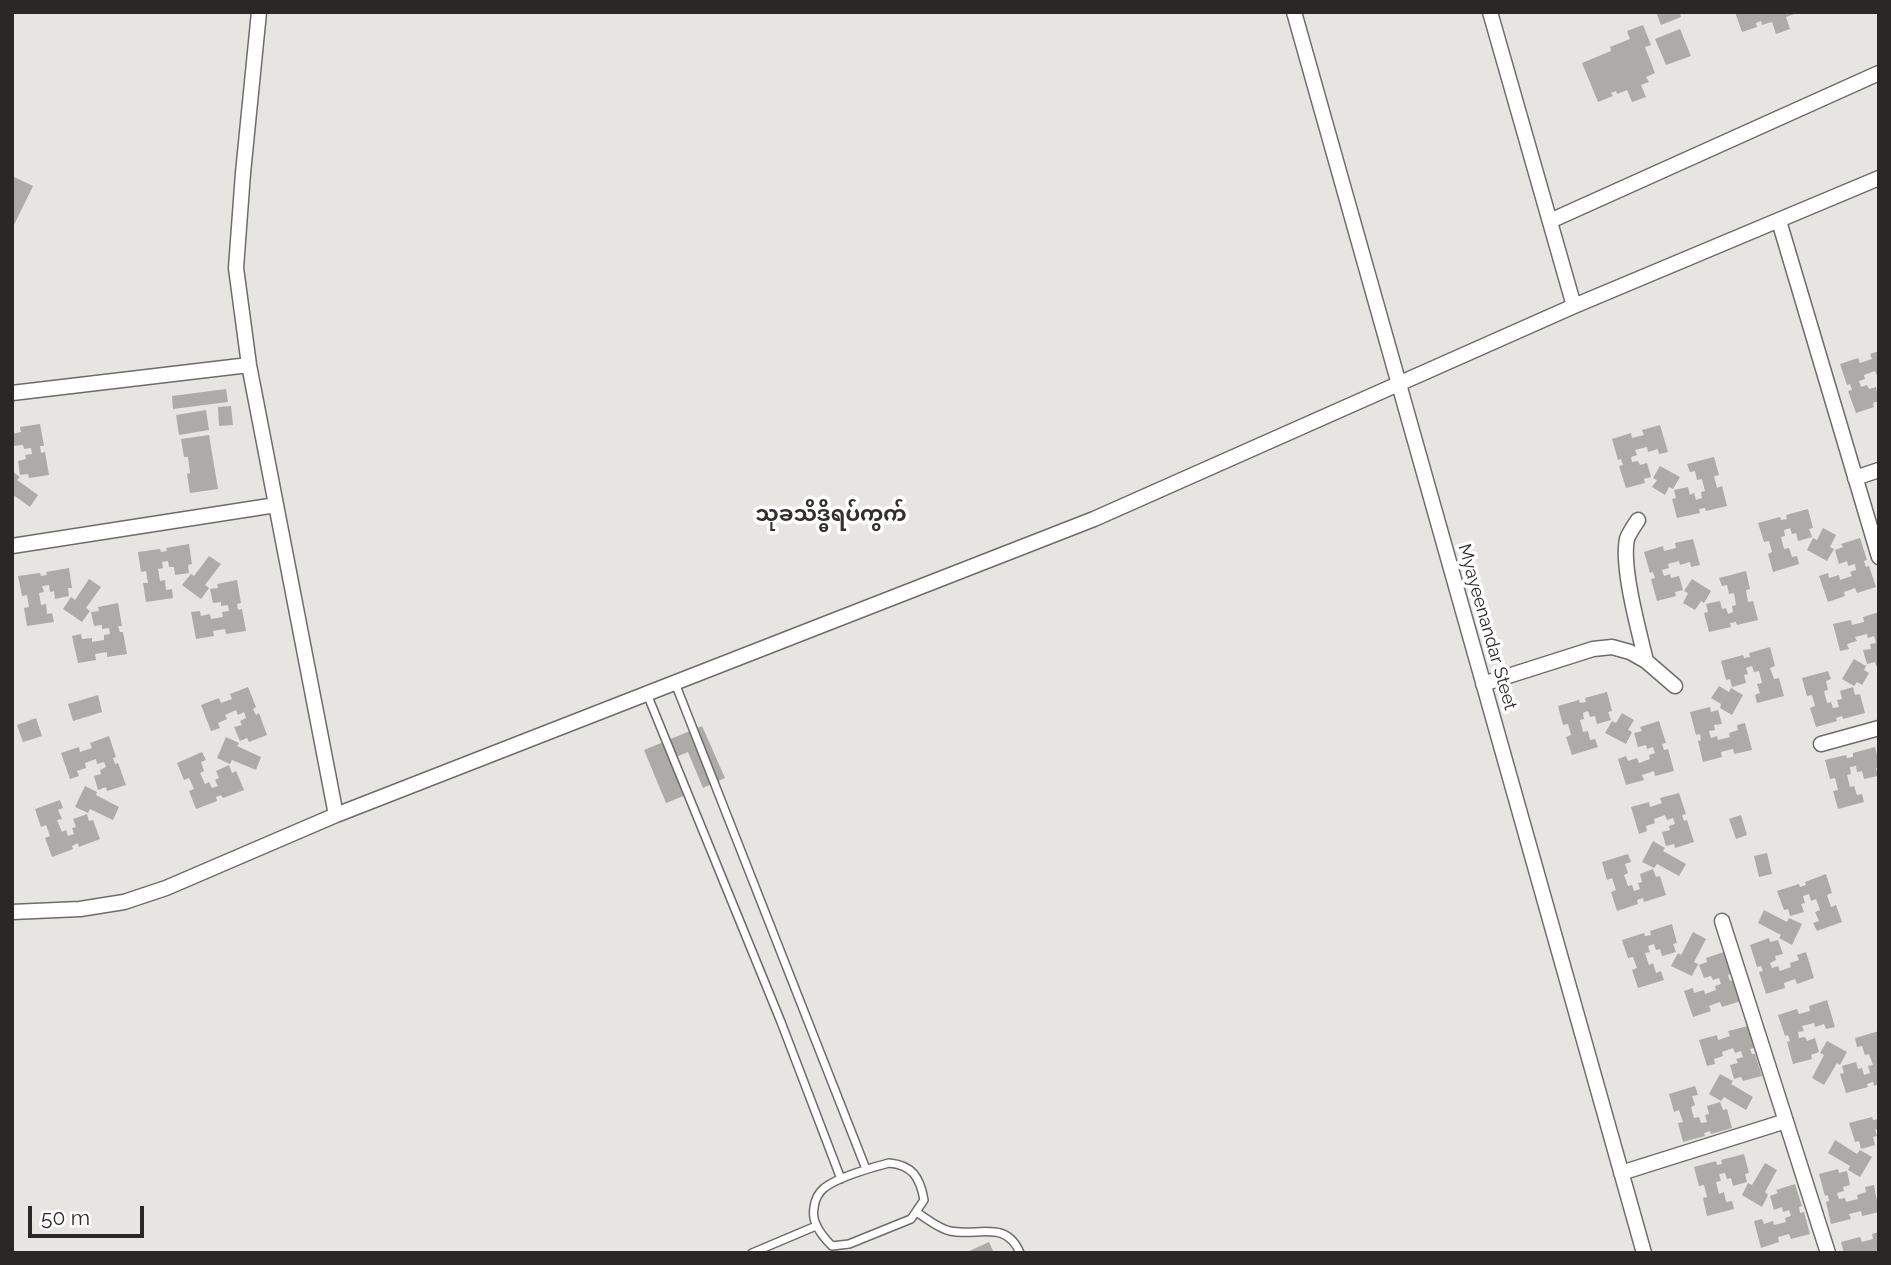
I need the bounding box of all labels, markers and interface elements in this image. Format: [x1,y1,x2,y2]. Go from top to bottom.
district label: သုခသိဒ္ဓိရပ်ကွက် [755,502,907,528]
street label: Myayeenandar Steet [1453,541,1521,713]
scale bar [32,1192,147,1236]
text: 50 m [41,1205,90,1230]

